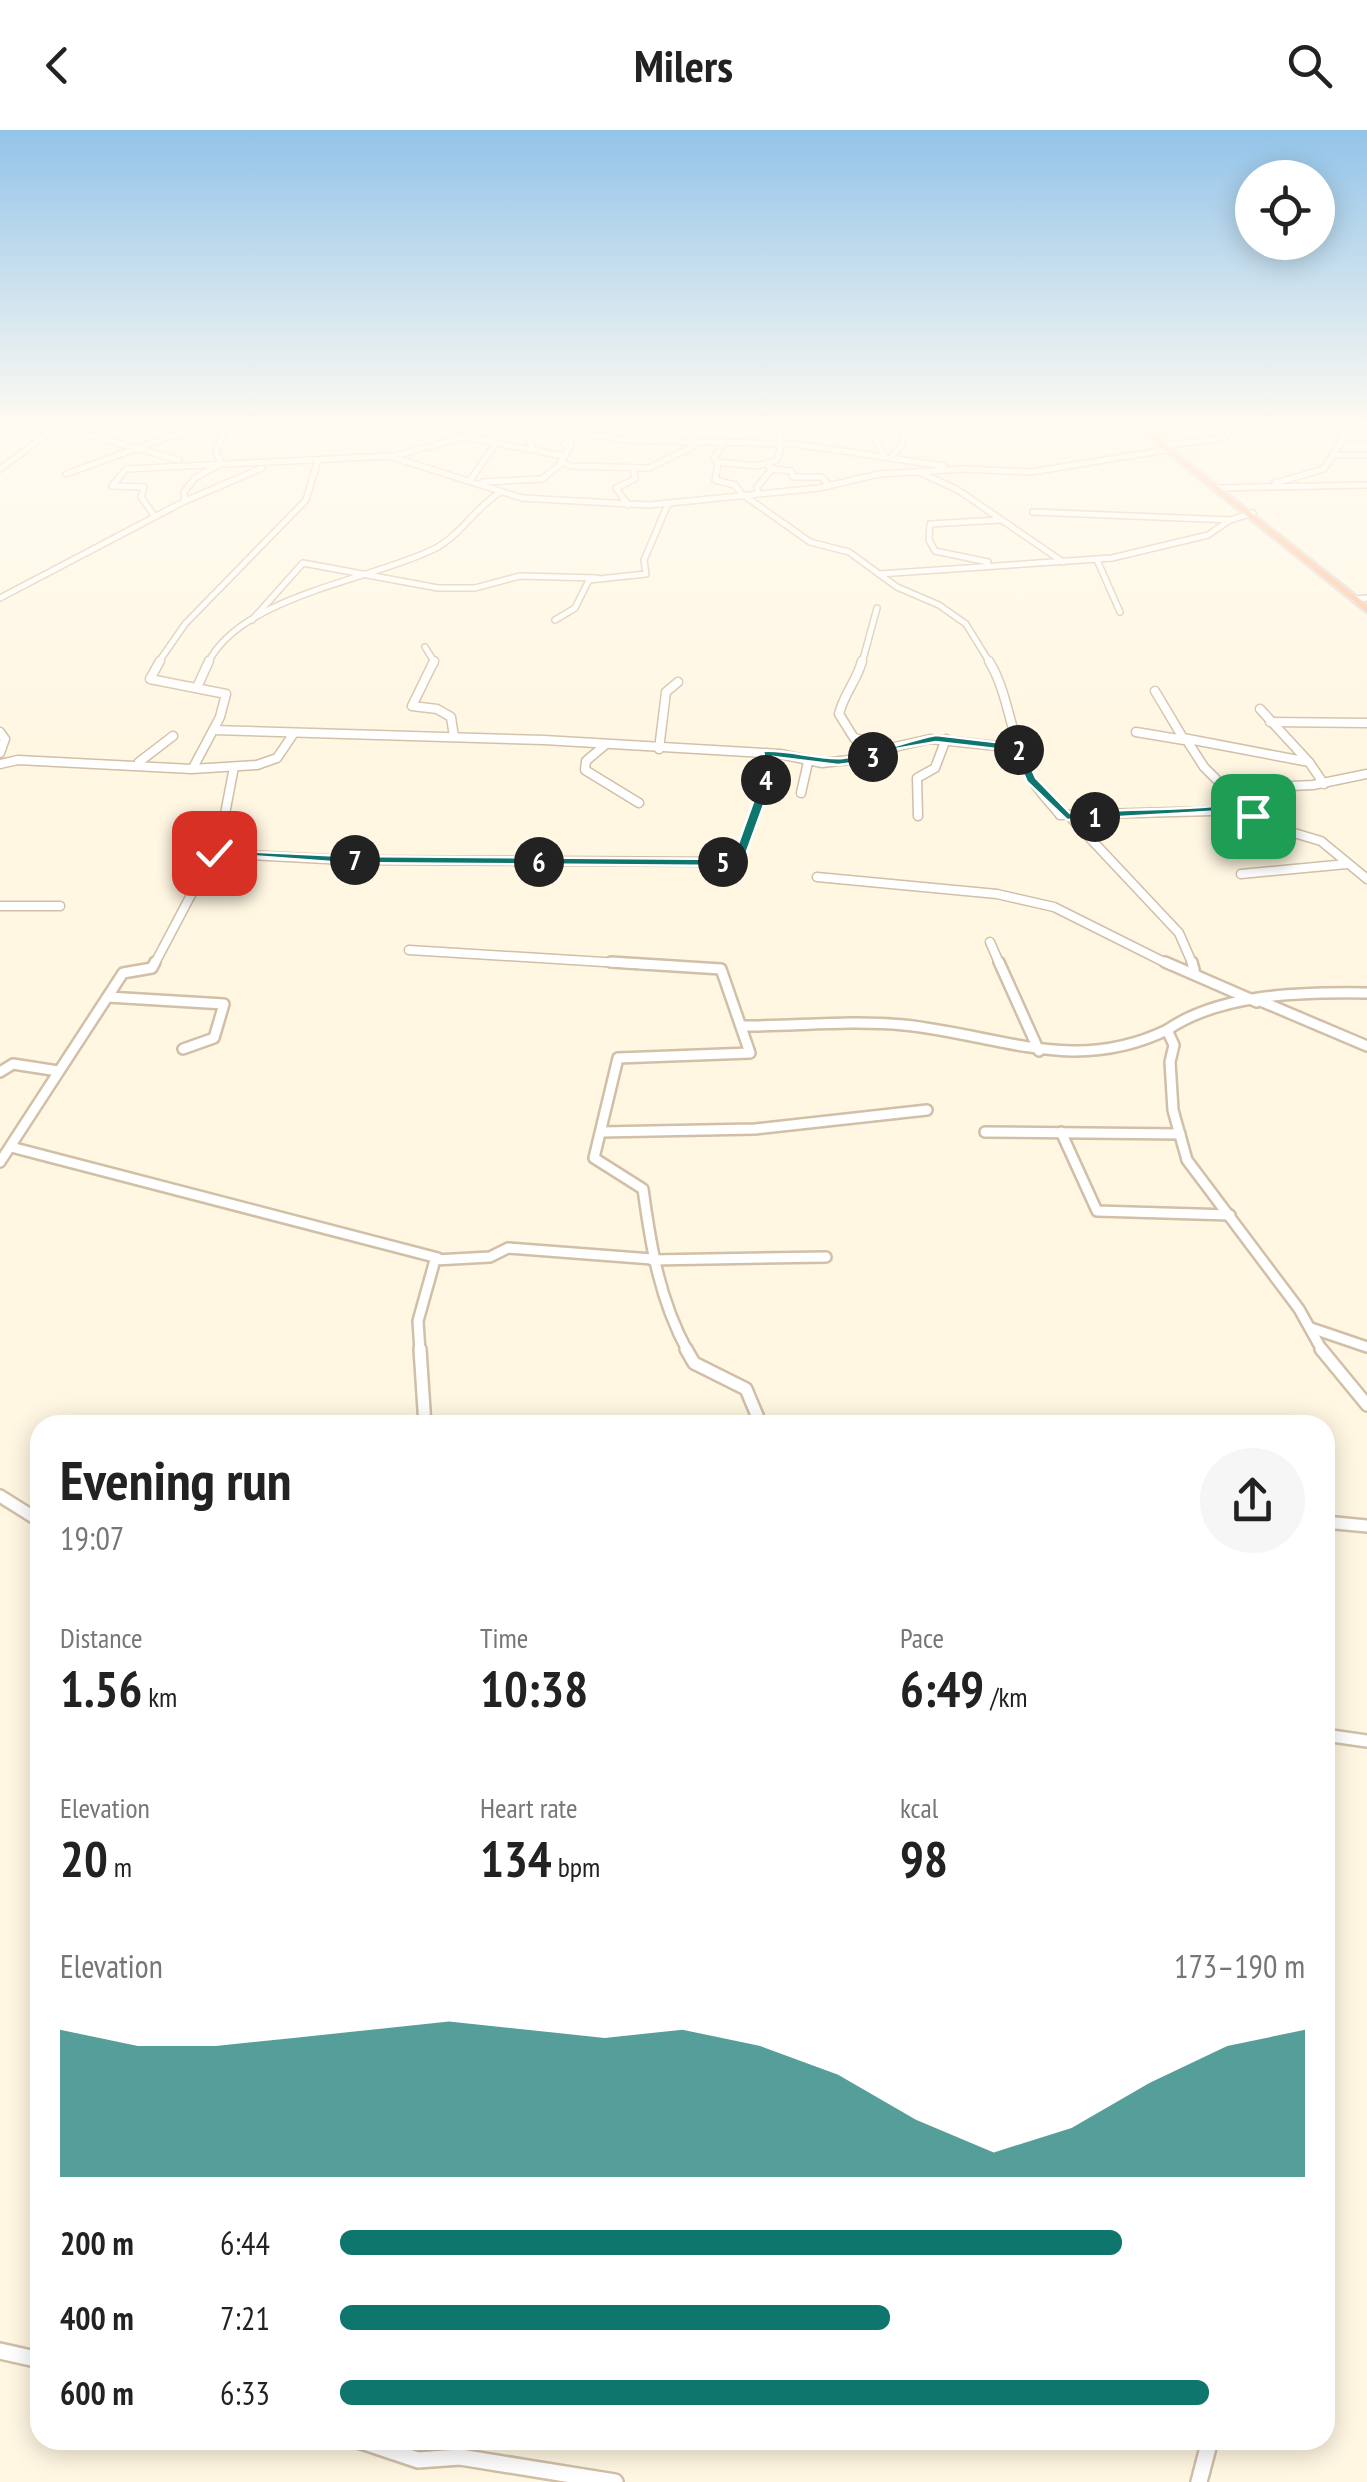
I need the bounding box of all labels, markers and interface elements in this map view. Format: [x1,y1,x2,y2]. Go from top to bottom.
text: Milers [634,36,733,94]
icon: back [30,38,85,93]
icon: search [1282,38,1337,93]
map controls [1235,160,1335,260]
button: locate [1235,160,1335,260]
pin: 2 [994,725,1044,775]
text: 2 [1012,731,1026,768]
pin: 3 [848,732,898,782]
text: 3 [866,738,880,775]
pin: 4 [741,755,791,805]
text: 4 [759,761,773,798]
pin [1211,774,1296,859]
icon: arrive [1226,789,1281,844]
pin: 1 [1070,792,1120,842]
text: 1 [1088,798,1102,835]
pin [172,811,257,896]
icon: check [187,826,242,881]
pin: 7 [330,835,380,885]
pin: 6 [514,837,564,887]
pin: 5 [698,837,748,887]
text: 7 [348,841,362,878]
text: 6 [532,843,546,880]
text: 5 [716,843,730,880]
text: Evening run [60,1444,292,1515]
button: share [1200,1448,1305,1553]
text: 19:07 [60,1517,124,1559]
text: Distance [60,1619,143,1656]
text: Time [480,1619,528,1656]
text: Pace [900,1619,944,1656]
text: 1.56 [60,1656,142,1721]
text: 10:38 [480,1656,588,1721]
text: 6:49 [900,1656,984,1721]
text: km [142,1678,177,1715]
text: /km [984,1678,1028,1715]
text: Elevation [60,1789,150,1826]
text: Heart rate [480,1789,578,1826]
text: kcal [900,1789,938,1826]
text: 20 [60,1826,108,1891]
text: 134 [480,1826,552,1891]
text: 98 [900,1826,948,1891]
text: m [108,1848,132,1885]
text: bpm [552,1848,600,1885]
text: Elevation [60,1945,163,1987]
text: 173–190 m [1174,1945,1305,1987]
text: 200 m [60,2222,134,2264]
text: 6:44 [220,2222,270,2264]
text: 400 m [60,2297,134,2339]
text: 7:21 [220,2297,270,2339]
text: 600 m [60,2372,134,2414]
text: 6:33 [220,2372,270,2414]

